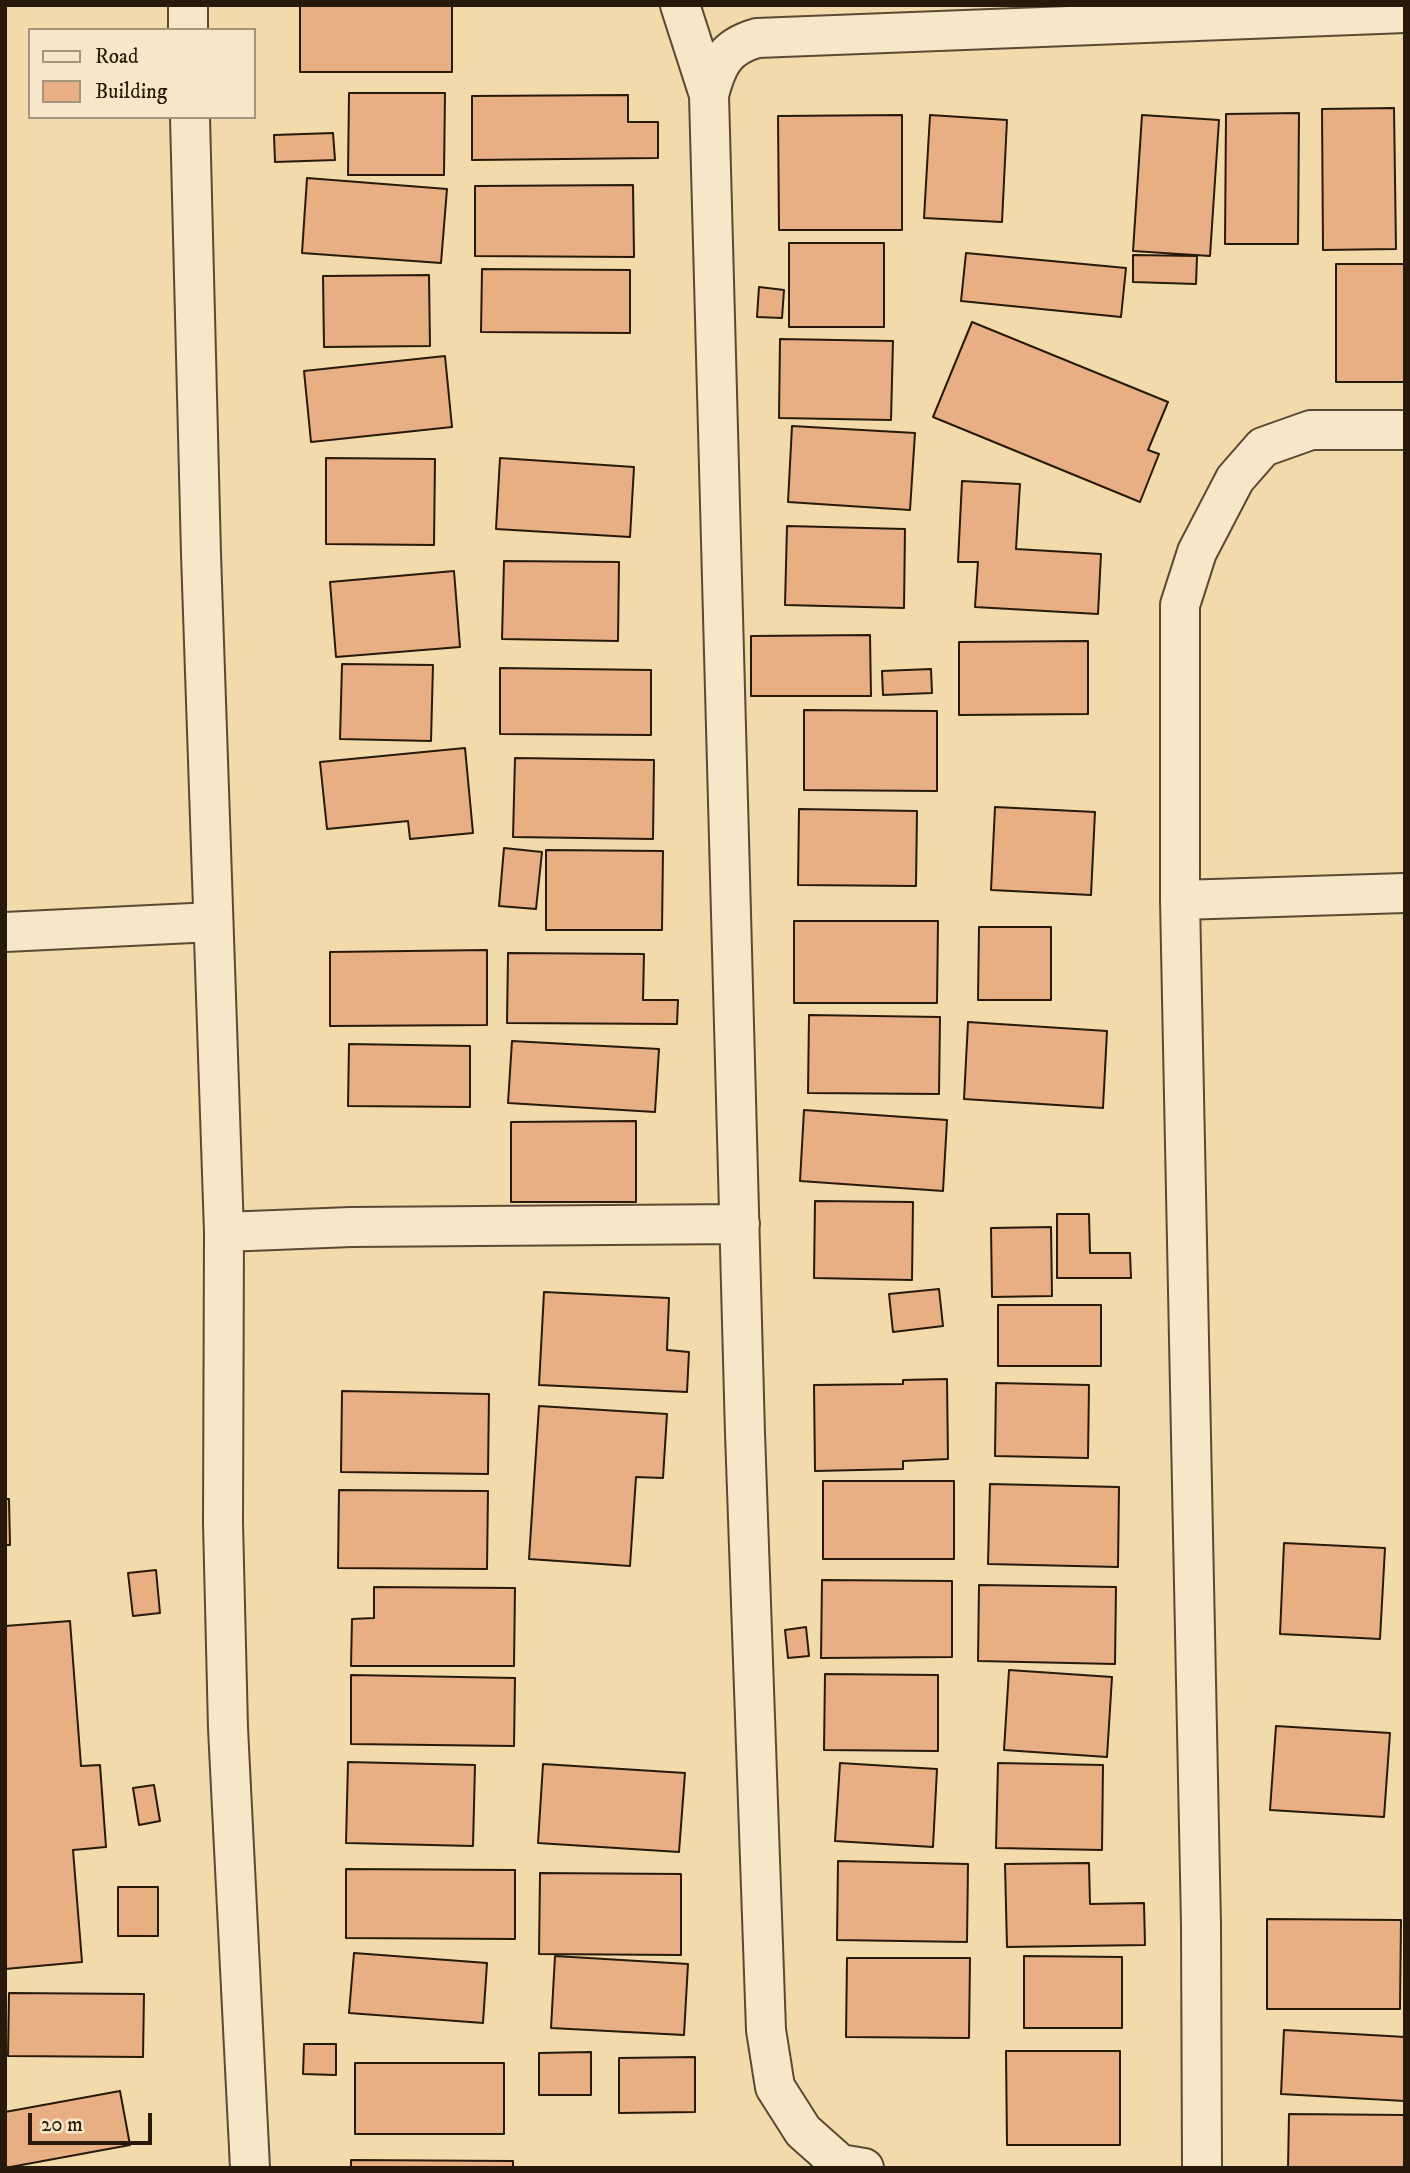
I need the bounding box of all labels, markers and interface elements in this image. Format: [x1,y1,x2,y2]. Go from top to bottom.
legend [28,28,256,119]
text: Road [95,44,139,70]
text: Building [95,79,167,105]
scale bar [32,2100,156,2144]
text: 20 m [41,2112,83,2138]

